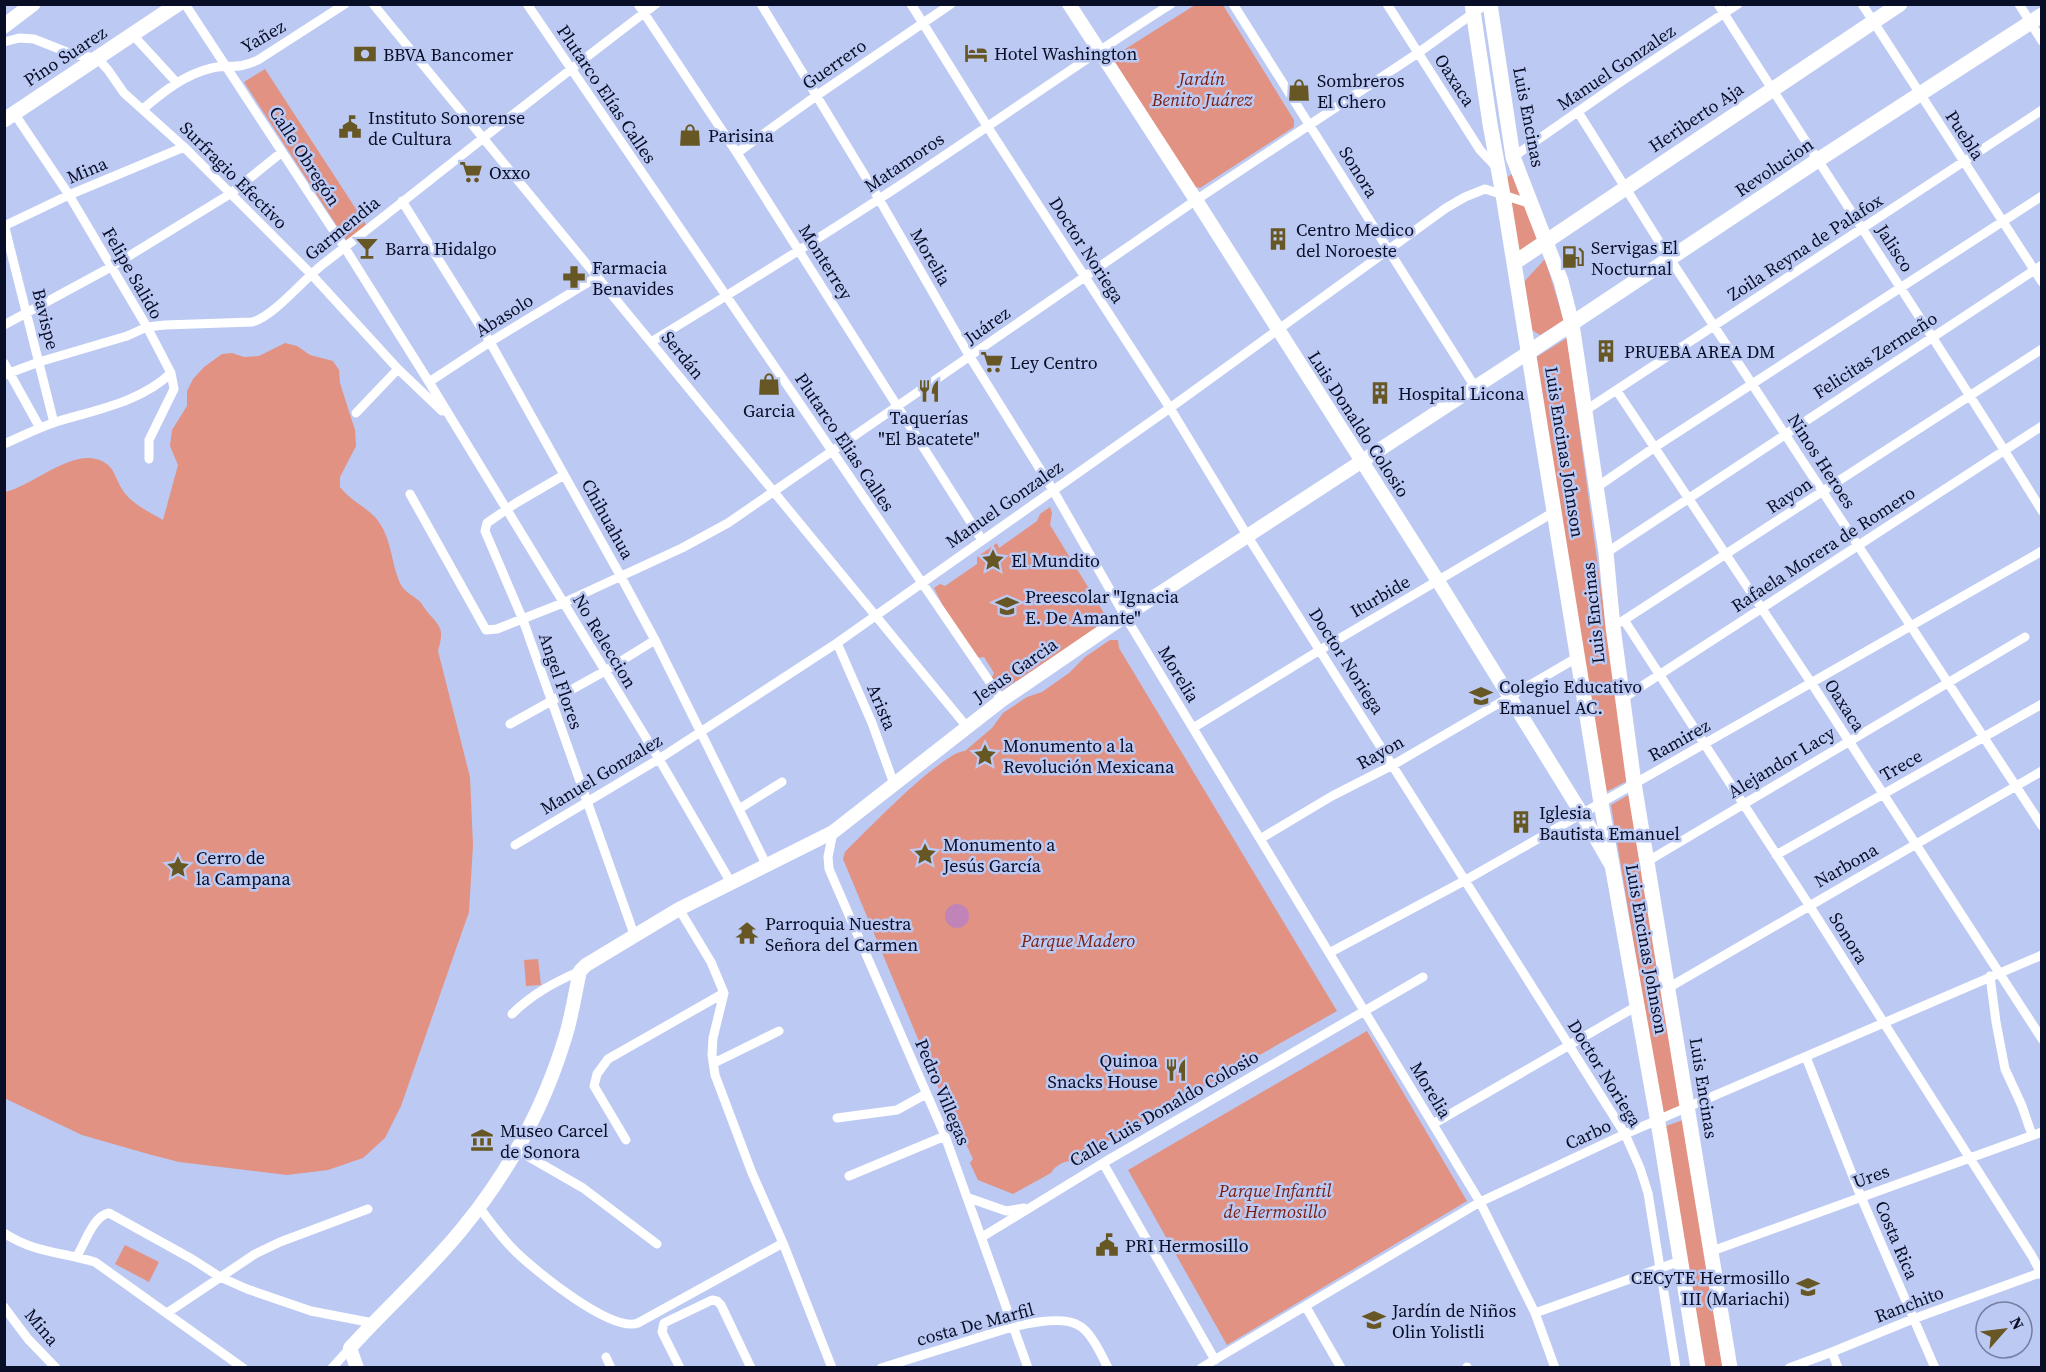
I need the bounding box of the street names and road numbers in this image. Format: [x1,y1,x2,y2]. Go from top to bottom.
street label: Yañez [236,13,290,59]
street label: Manuel Gonzalez [1552,18,1680,116]
street label: Pino Suarez [19,20,111,92]
street label: Plutarco Elías Calles [551,20,663,168]
street label: Guerrero [797,33,871,95]
street label: Oaxaca [1429,49,1482,112]
street label: Luis Encinas [1507,65,1551,170]
street label: Heriberto Aja [1644,76,1749,158]
street label: Calle Obregón [263,101,347,211]
street label: Puebla [1940,105,1991,165]
street label: Surfragio Efectivo [175,116,294,235]
street label: Matamoros [859,126,949,198]
street label: Revolucion [1730,132,1818,202]
street label: Sonora [1333,141,1385,203]
street label: Mina [63,150,112,190]
street label: Zoila Reyna de Palafox [1722,187,1888,307]
street label: Garmendia [299,189,385,266]
street label: Doctor Noriega [1043,192,1131,309]
street label: Jalisco [1870,218,1920,277]
street label: Monterrey [793,219,860,305]
street label: Felipe Salido [97,222,169,324]
street label: Morelia [905,224,958,291]
street label: Bavispe [26,286,66,352]
street label: Abasolo [470,287,538,343]
street label: Juárez [958,300,1015,350]
street label: Felicitas Zermeño [1808,305,1942,405]
street label: Serdán [656,325,710,385]
street label: Luis Donaldo Colosio [1302,346,1416,502]
street label: Luis Encinas Johnson [1539,365,1591,539]
street label: Plutarco Elias Calles [789,368,901,516]
street label: Ninos Heroes [1782,409,1862,514]
street label: Manuel Gonzalez [940,454,1068,554]
street label: Rayon [1761,471,1817,519]
street label: Chihuahua [576,474,641,564]
street label: Rafaela Morera de Romero [1726,480,1920,618]
street label: Luis Encinas [1575,561,1611,665]
street label: Iturbide [1345,569,1415,623]
street label: No Releccion [567,589,643,693]
street label: Doctor Noriega [1303,603,1391,720]
street label: Angel Flores [533,629,589,733]
street label: Jesus Garcia [967,631,1063,709]
street label: Morelia [1152,641,1206,708]
street label: Oaxaca [1819,674,1872,737]
street label: Arista [861,680,903,735]
street label: Ramirez [1644,713,1714,767]
street label: Alejandor Lacy [1723,720,1840,804]
street label: Manuel Gonzalez [535,728,667,820]
street label: Rayon [1352,729,1408,775]
street label: Trece [1875,743,1927,787]
street label: Narbona [1810,836,1883,893]
street label: Luis Encinas Johnson [1620,862,1674,1036]
street label: Sonora [1823,907,1875,969]
street label: Doctor Noriega [1562,1015,1648,1132]
street label: Pedro Villegas [909,1035,977,1149]
street label: Luis Encinas [1684,1036,1724,1140]
street label: Calle Luis Donaldo Colosio [1065,1043,1263,1172]
street label: Morelia [1404,1057,1458,1124]
street label: Carbo [1561,1112,1615,1155]
street label: Ures [1849,1158,1893,1194]
street label: Costa Rica [1869,1197,1925,1284]
street label: Ranchito [1871,1279,1947,1329]
street label: costa De Marfil [913,1296,1037,1352]
street label: Mina [19,1303,66,1352]

